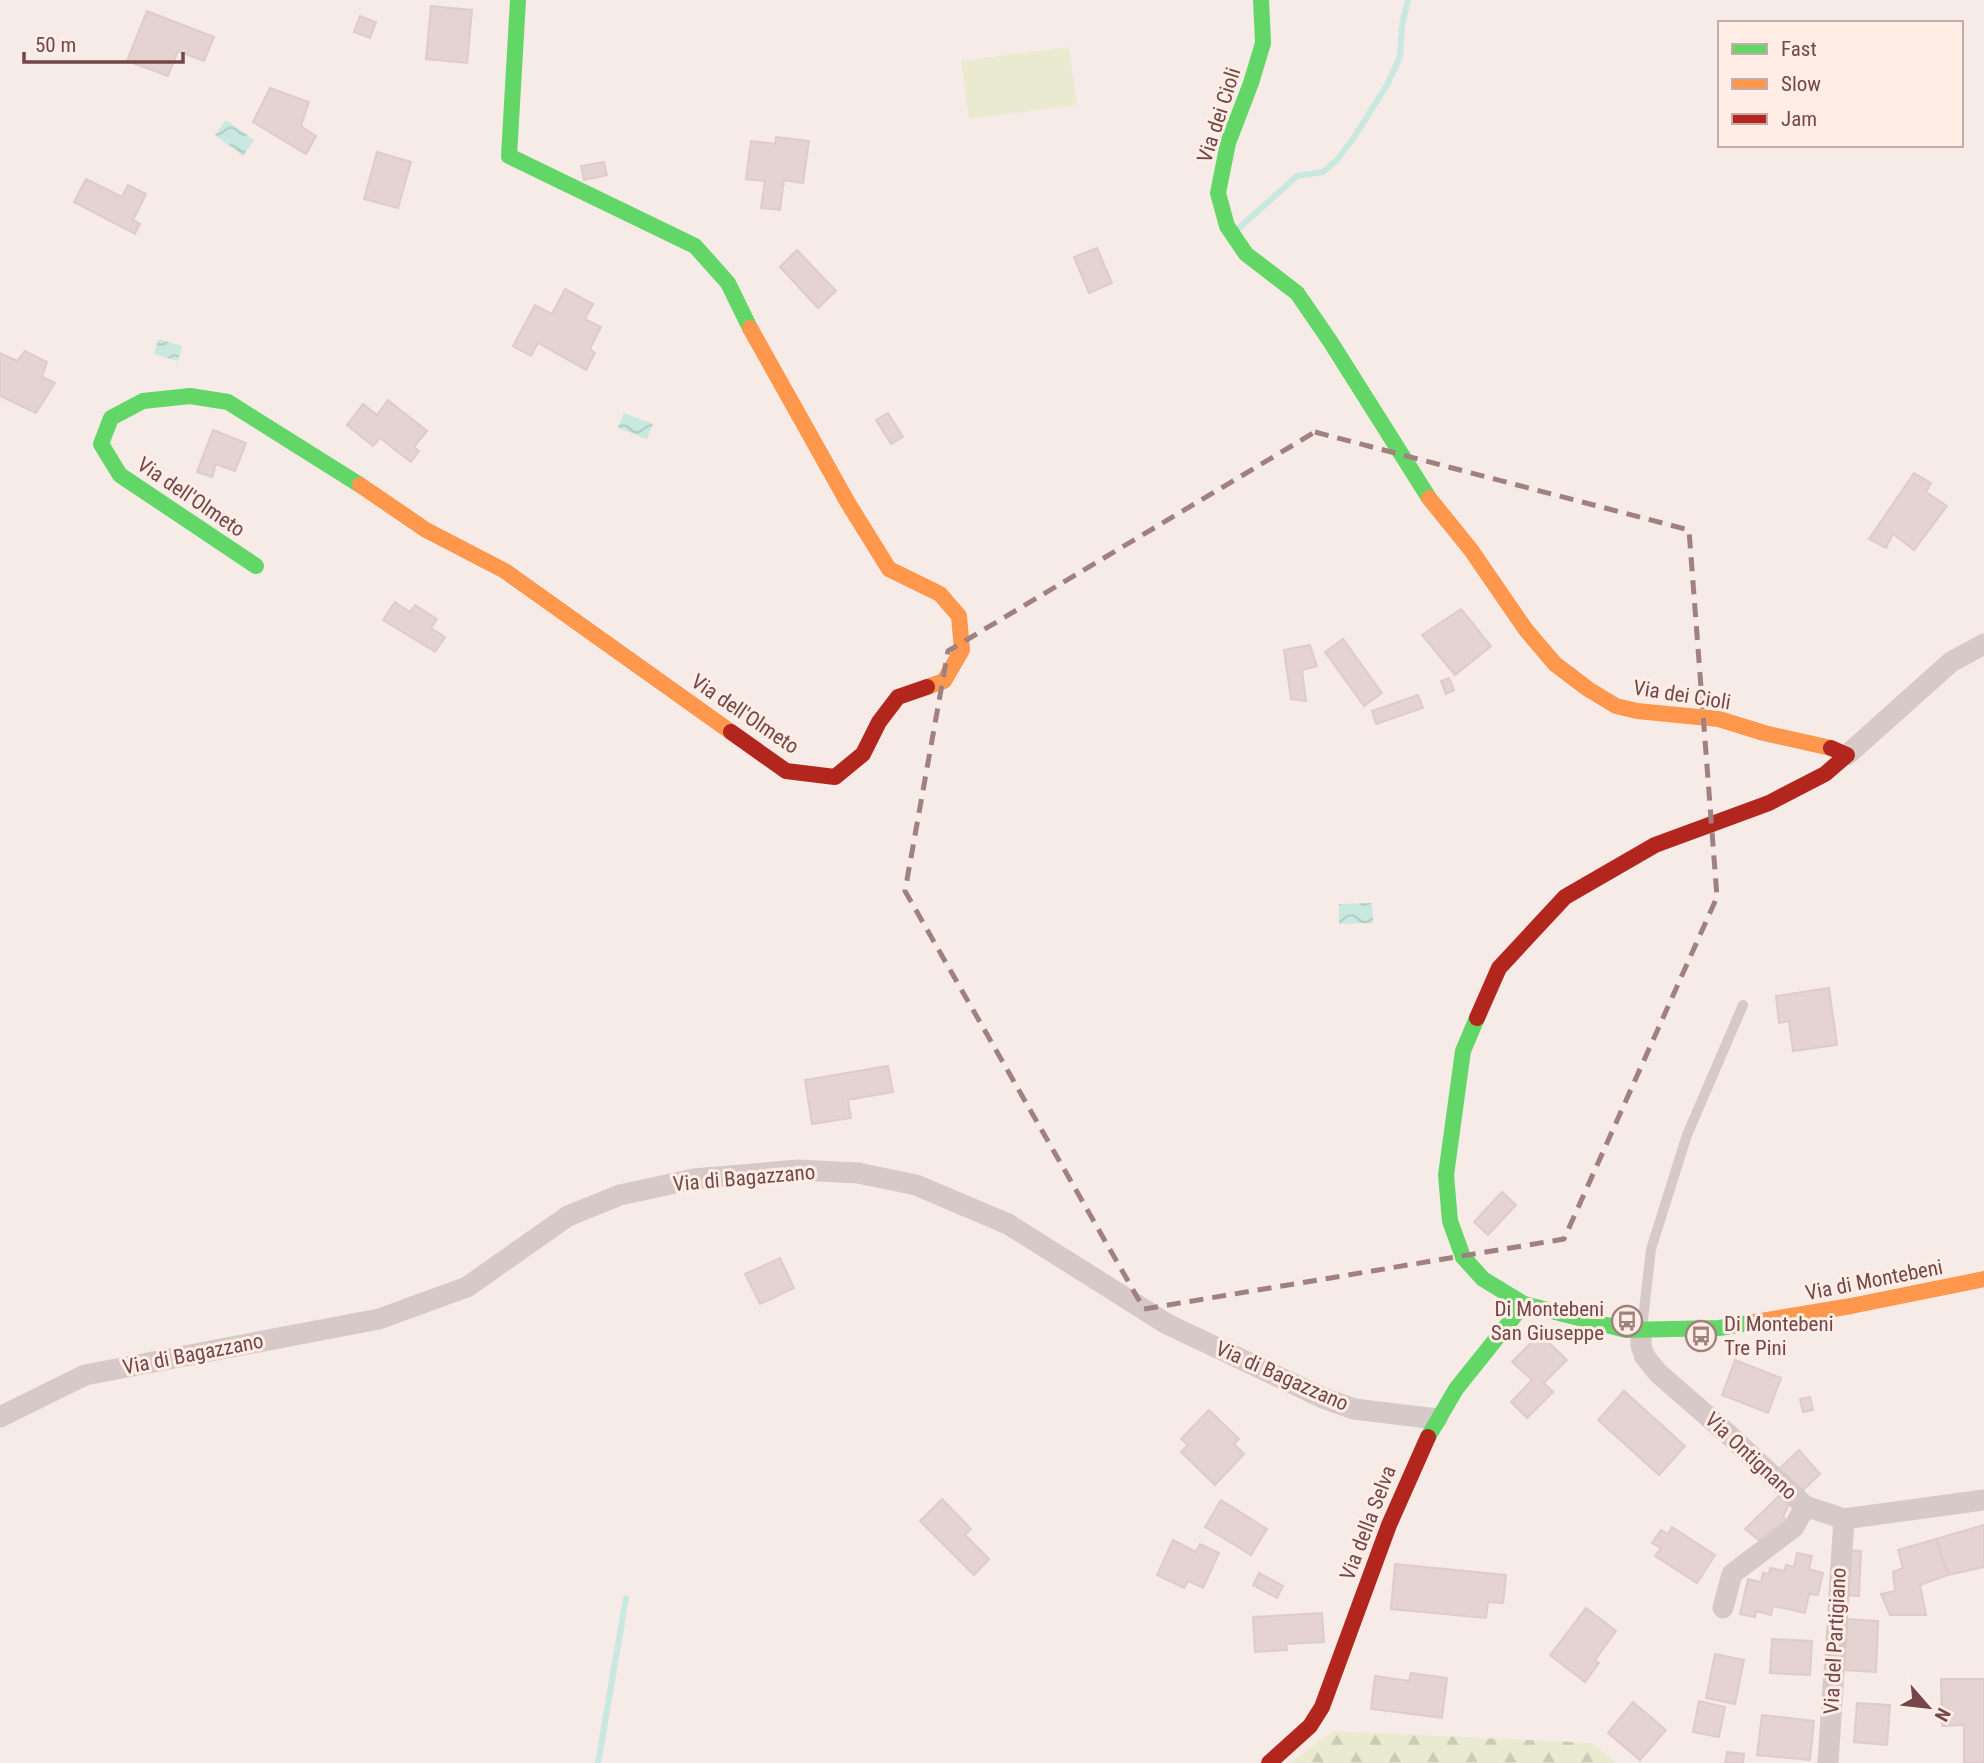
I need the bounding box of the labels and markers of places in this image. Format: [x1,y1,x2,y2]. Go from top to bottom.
place label: Di Montebeni San Giuseppe [1491,1297,1604,1345]
bus stop icon: Di Montebeni San Giuseppe [1610,1304,1644,1338]
place label: Di Montebeni Tre Pini [1724,1312,1833,1360]
bus stop icon: Di Montebeni Tre Pini [1684,1319,1718,1353]

